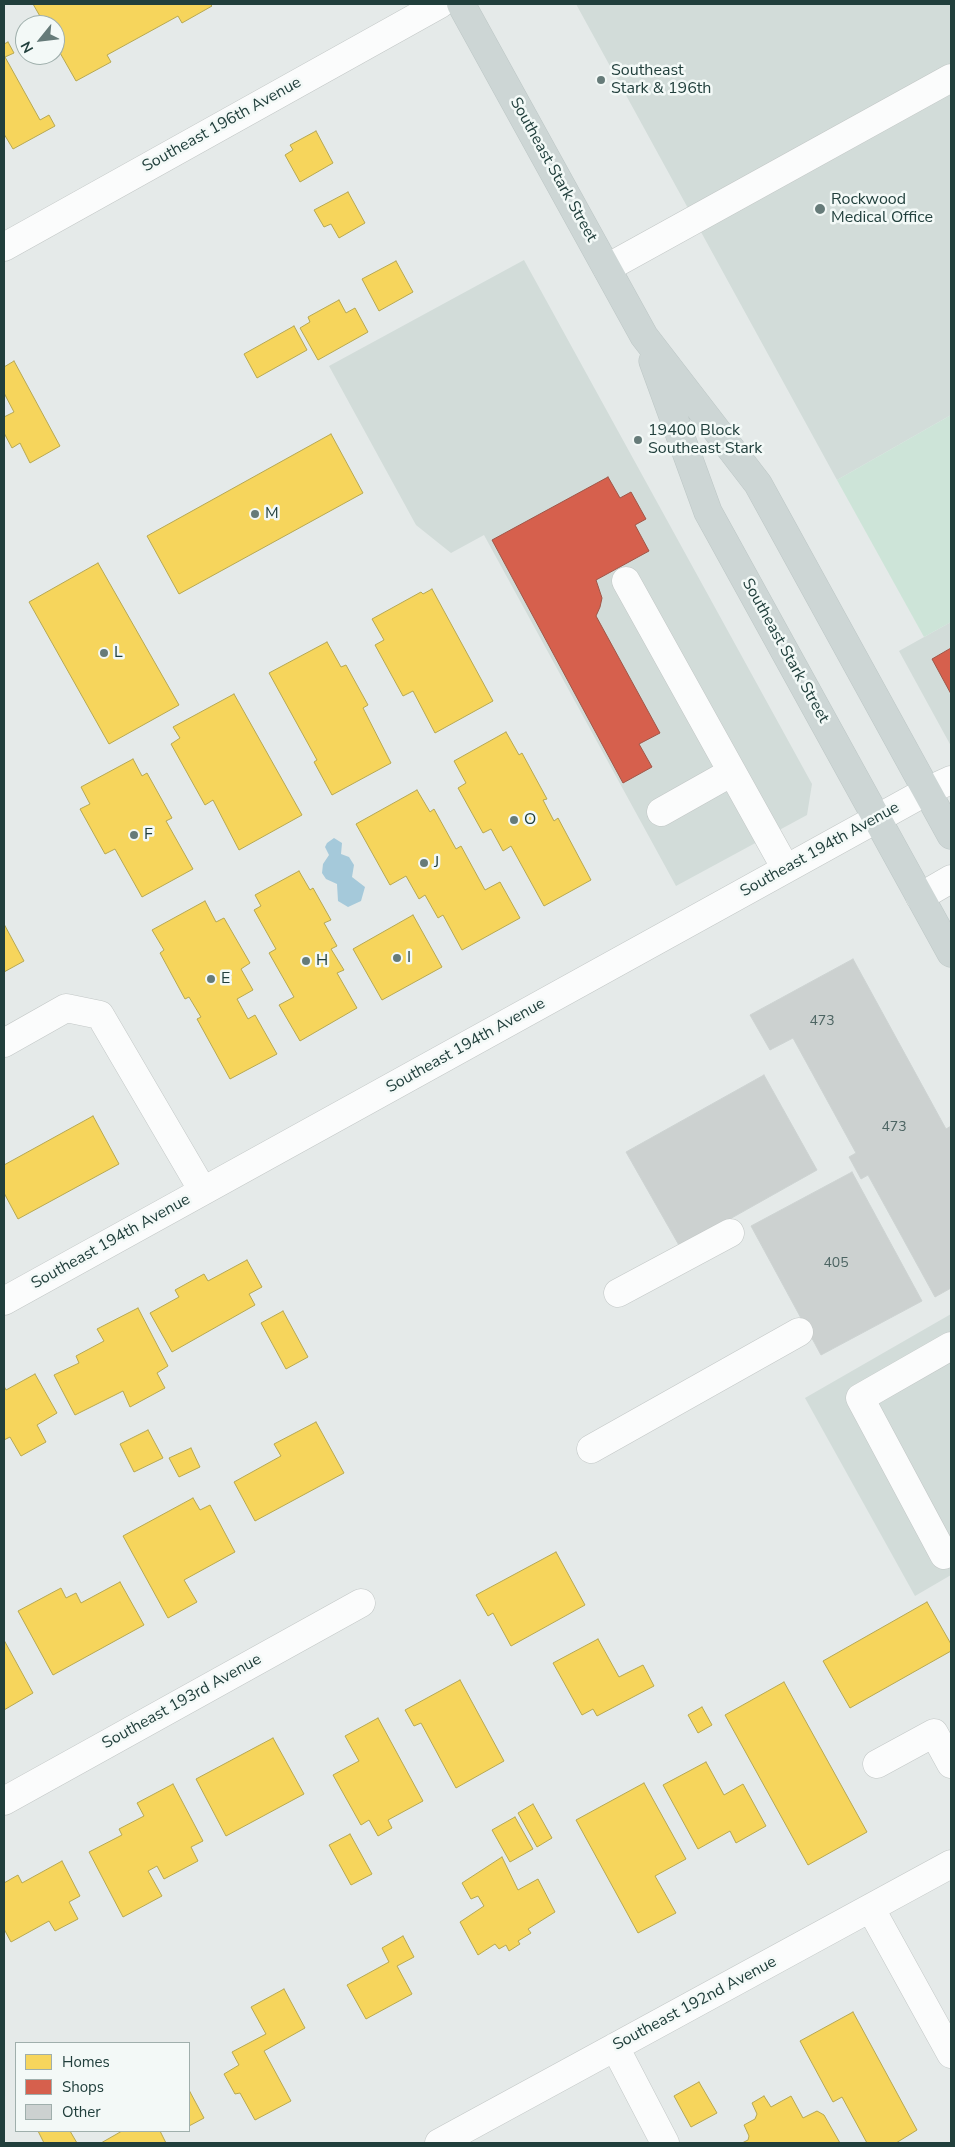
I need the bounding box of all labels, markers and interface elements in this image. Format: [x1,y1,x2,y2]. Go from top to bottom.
north arrow [15,15,65,65]
text: N [16,38,38,56]
place label: Southeast Stark & 196th [611,61,711,99]
street label: Southeast 196th Avenue [139,73,305,177]
marker: Southeast Stark & 196th [595,74,607,86]
street label: Southeast Stark Street [505,94,601,246]
place label: Rockwood Medical Office [831,190,933,228]
marker: Rockwood Medical Office [813,202,827,216]
place label: 19400 Block Southeast Stark [648,421,762,459]
marker: 19400 Block Southeast Stark [632,434,644,446]
place label: M [265,504,279,524]
marker: M [249,508,261,520]
street label: Southeast Stark Street [737,575,833,727]
place label: L [114,643,123,663]
marker: L [98,647,110,659]
street label: Southeast 194th Avenue [737,798,903,902]
place label: O [524,810,536,830]
marker: O [508,814,520,826]
place label: F [144,825,153,845]
marker: F [128,829,140,841]
place label: J [434,853,439,873]
marker: J [418,857,430,869]
place label: I [407,948,411,968]
place label: H [316,951,328,971]
marker: I [391,952,403,964]
marker: H [300,955,312,967]
place label: E [221,969,230,989]
marker: E [205,973,217,985]
street label: Southeast 194th Avenue [383,994,549,1098]
house number: 473 [809,1014,835,1030]
house number: 473 [881,1120,907,1136]
street label: Southeast 194th Avenue [28,1190,194,1294]
house number: 405 [823,1256,849,1272]
street label: Southeast 193rd Avenue [99,1650,265,1754]
street label: Southeast 192nd Avenue [610,1953,780,2055]
legend [15,2042,190,2132]
text: Homes [62,2052,110,2072]
text: Shops [62,2077,104,2097]
text: Other [62,2102,101,2122]

